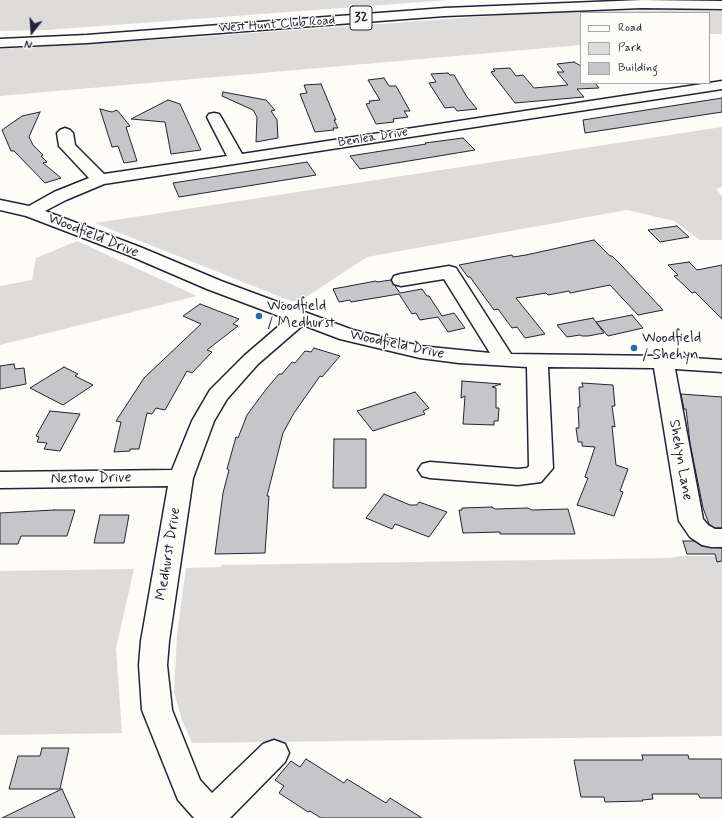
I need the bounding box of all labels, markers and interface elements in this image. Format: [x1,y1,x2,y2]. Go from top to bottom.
road number: 32 [350,6,372,30]
north arrow [12,12,52,52]
legend [580,12,710,84]
street label: West Hunt Club Road [218,13,336,37]
text: Road [618,20,642,36]
text: N [23,36,34,51]
text: Park [618,40,642,56]
text: Building [618,60,658,76]
street label: Benlea Drive [337,125,409,151]
street label: Woodfield Drive [45,210,141,262]
place label: Woodfield / Medhurst [267,298,335,333]
marker: Woodfield / Medhurst [254,311,264,321]
street label: Woodfield Drive [348,326,446,364]
place label: Woodfield / Shehyn [642,330,701,365]
marker: Woodfield / Shehyn [629,343,639,353]
street label: Shehyn Lane [664,418,696,502]
street label: Nestow Drive [50,469,132,489]
street label: Medhurst Drive [153,506,185,602]

